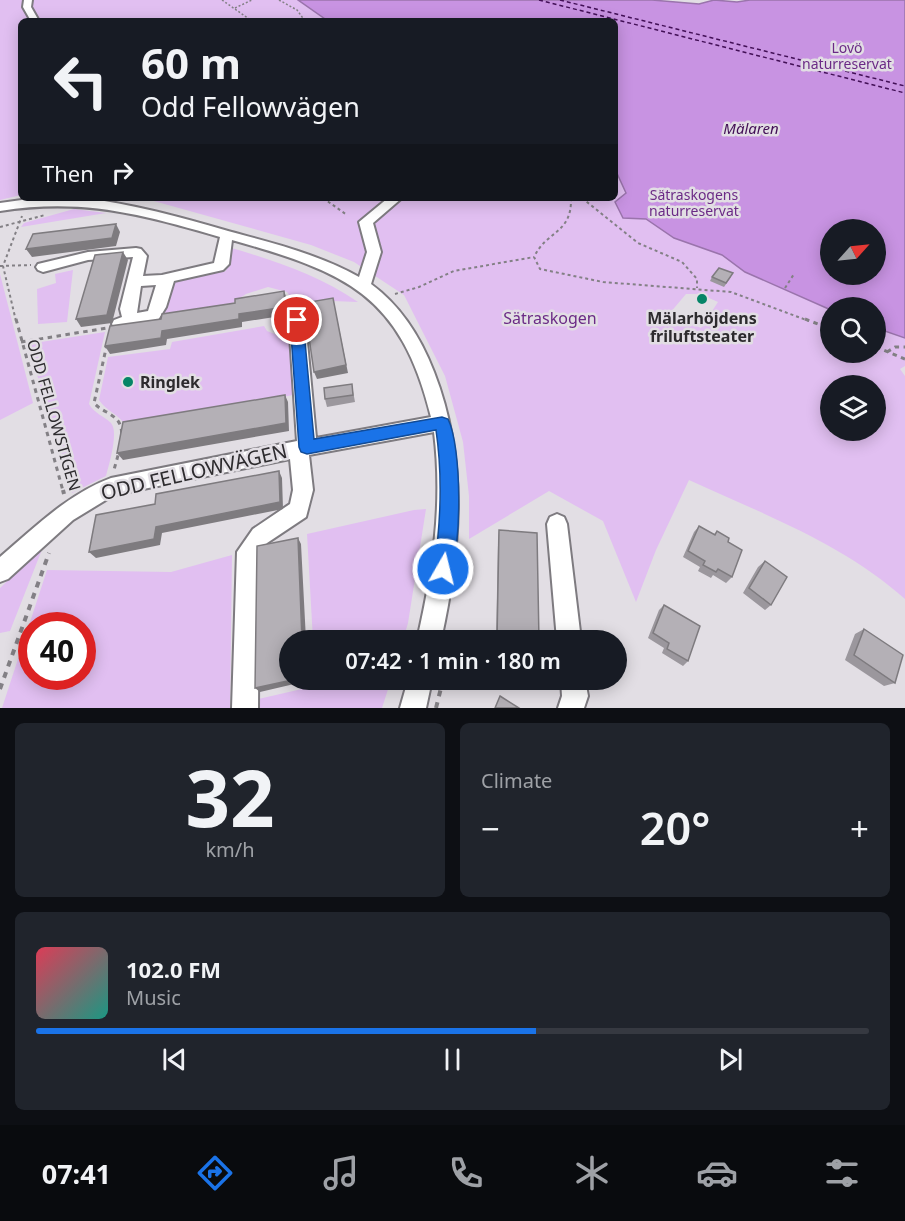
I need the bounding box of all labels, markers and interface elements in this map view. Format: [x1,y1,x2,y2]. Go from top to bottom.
text: 60 m [141,34,241,91]
park label: Lovö naturreservat [802,38,892,73]
icon: left [42,42,120,120]
text: Odd Fellowvägen [141,88,360,125]
water label: Mälaren [723,118,779,138]
icon: right [106,156,139,189]
text: Then [42,158,94,188]
park label: Sätraskogens naturreservat [649,185,739,220]
north arrow [820,219,886,285]
map controls [820,219,886,441]
marker: Mälarhöjdens friluftsteater [695,292,709,306]
pin [271,294,322,345]
button: search [820,297,886,363]
icon: arrive [280,303,313,336]
park label: Sätraskogen [503,307,597,329]
place label: Mälarhöjdens friluftsteater [647,307,757,347]
street label: ODD FELLOWSTIGEN [22,337,86,493]
place label: Ringlek [140,371,200,393]
marker: Ringlek [121,375,135,389]
button: layers [820,375,886,441]
street label: ODD FELLOWVÄGEN [98,437,290,506]
position arrow [411,537,475,601]
speed limit sign: 40 [18,612,96,690]
text: 07:42 · 1 min · 180 m [345,645,561,675]
text: 32 [185,744,275,850]
text: Climate [481,767,552,794]
text: 20° [640,797,710,858]
text: − [481,806,500,851]
text: + [850,806,869,851]
text: km/h [205,836,255,863]
text: 102.0 FM [126,954,221,984]
text: Music [126,984,181,1011]
icon: previous [158,1043,191,1076]
icon: pause [436,1043,469,1076]
icon: next [714,1043,747,1076]
icon: directions [194,1152,236,1194]
icon: music [320,1152,362,1194]
icon: phone [445,1152,487,1194]
icon: climate [571,1152,613,1194]
icon: car [696,1152,738,1194]
icon: filters [821,1152,863,1194]
text: 07:41 [42,1155,111,1192]

